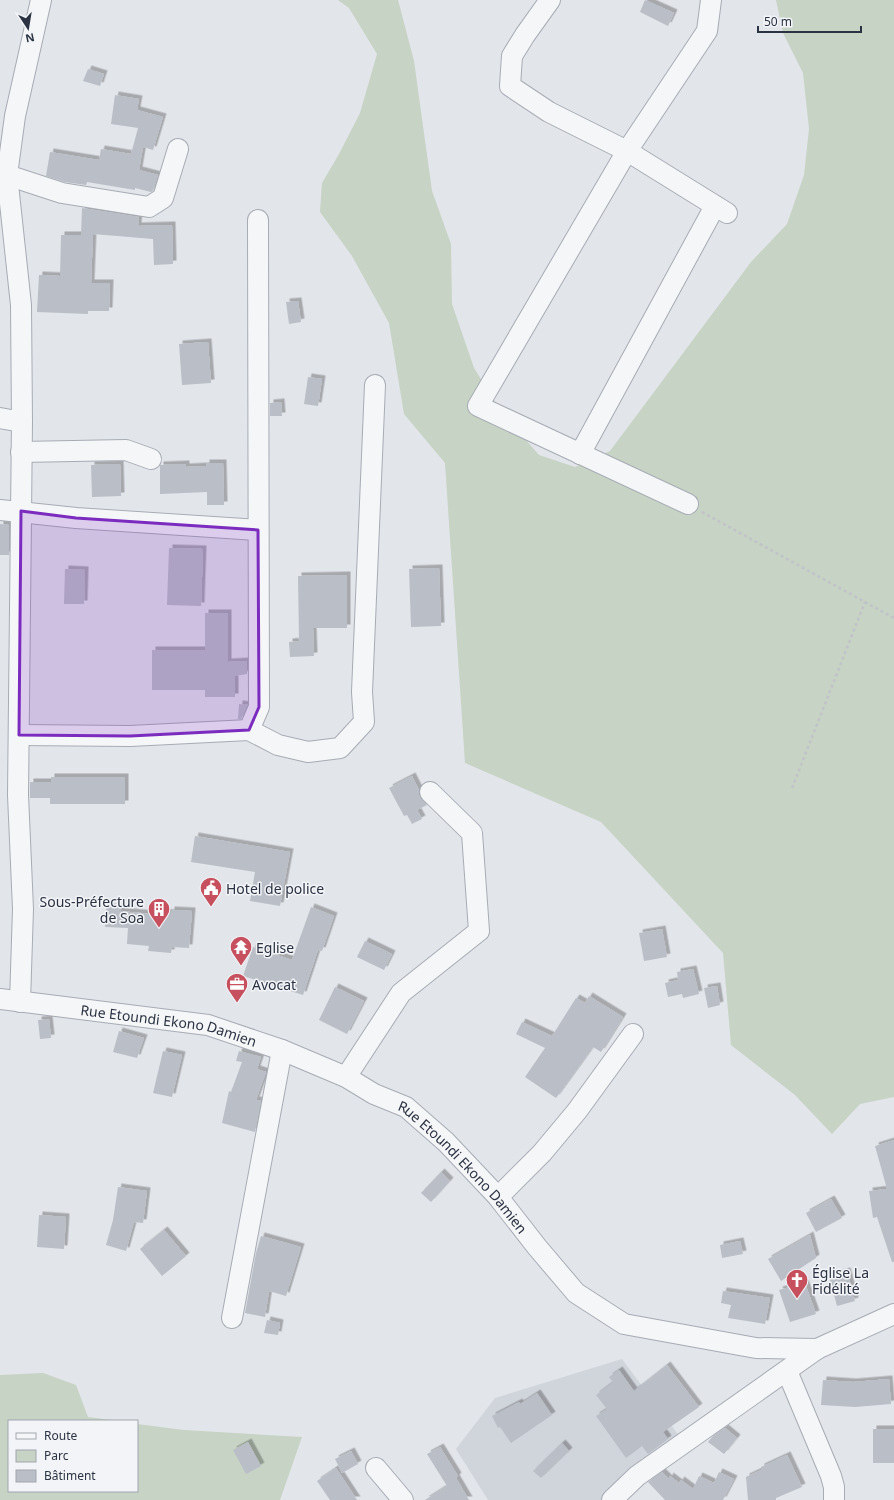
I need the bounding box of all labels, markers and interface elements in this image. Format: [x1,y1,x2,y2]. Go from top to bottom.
north arrow [8,8,48,48]
scale bar [758,8,861,34]
text: 50 m [764,13,792,30]
text: N [24,30,36,47]
public building icon: Hotel de police [198,875,224,908]
place label: Hotel de police [226,879,324,898]
place label: Sous-Préfecture de Soa [40,892,144,927]
building icon: Sous-Préfecture de Soa [146,896,172,929]
temple icon: Eglise [228,934,254,967]
place label: Eglise [256,938,294,957]
office icon: Avocat [224,971,250,1004]
place label: Avocat [252,975,296,994]
street label: Rue Etoundi Ekono Damien [79,1000,259,1050]
street label: Rue Etoundi Ekono Damien [396,1095,532,1237]
place label: Église La Fidélité [812,1263,869,1298]
church icon: Église La Fidélité [784,1267,810,1300]
legend [8,1420,138,1492]
text: Route [44,1427,77,1444]
text: Parc [44,1447,69,1464]
text: Bâtiment [44,1467,96,1484]

